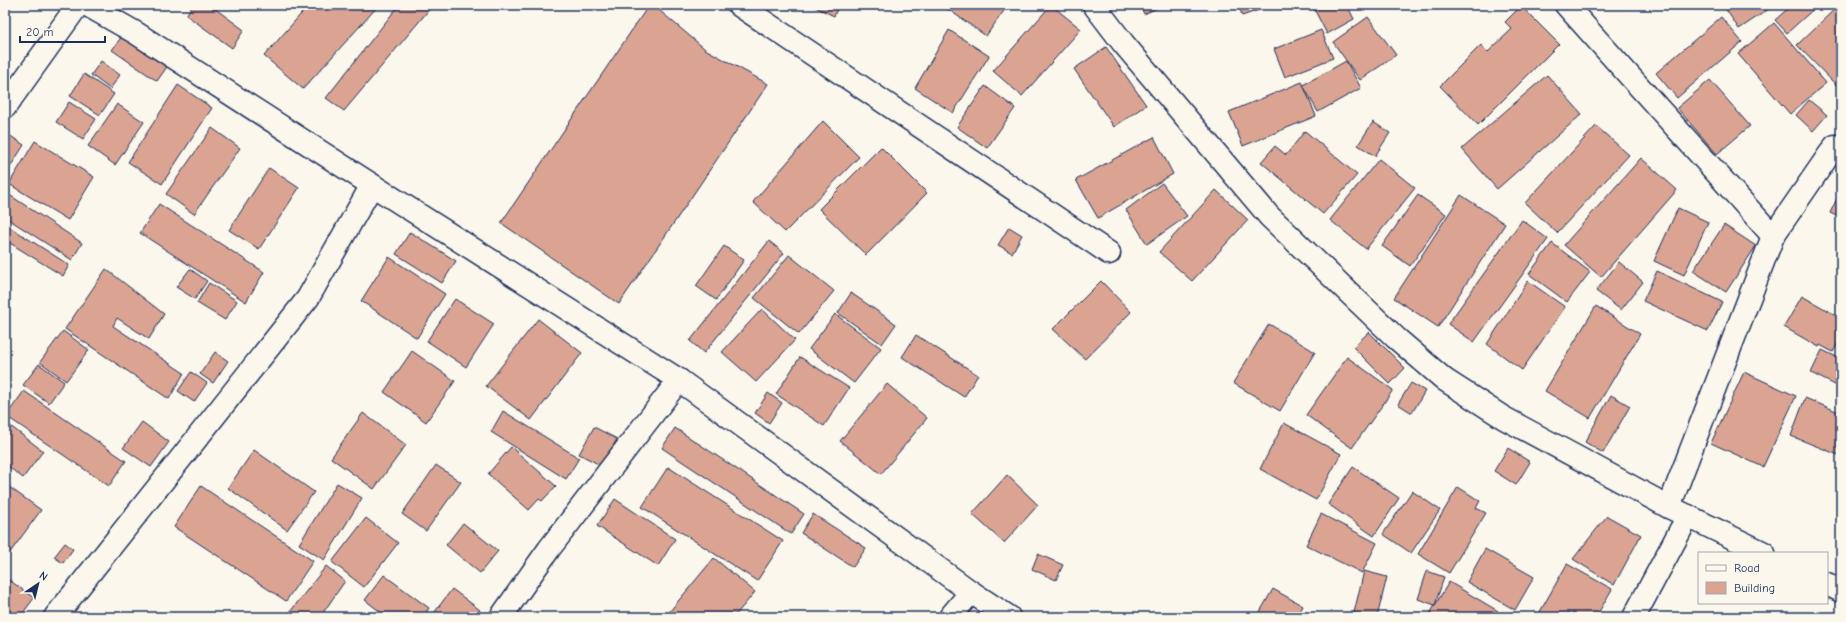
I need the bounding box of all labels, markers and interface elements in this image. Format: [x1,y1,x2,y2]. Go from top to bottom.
scale bar [20,18,105,44]
text: 20 m [26,25,54,39]
legend [1698,552,1828,604]
text: Road [1734,561,1760,575]
north arrow [18,564,58,604]
text: N [37,569,50,584]
text: Building [1734,581,1775,595]

